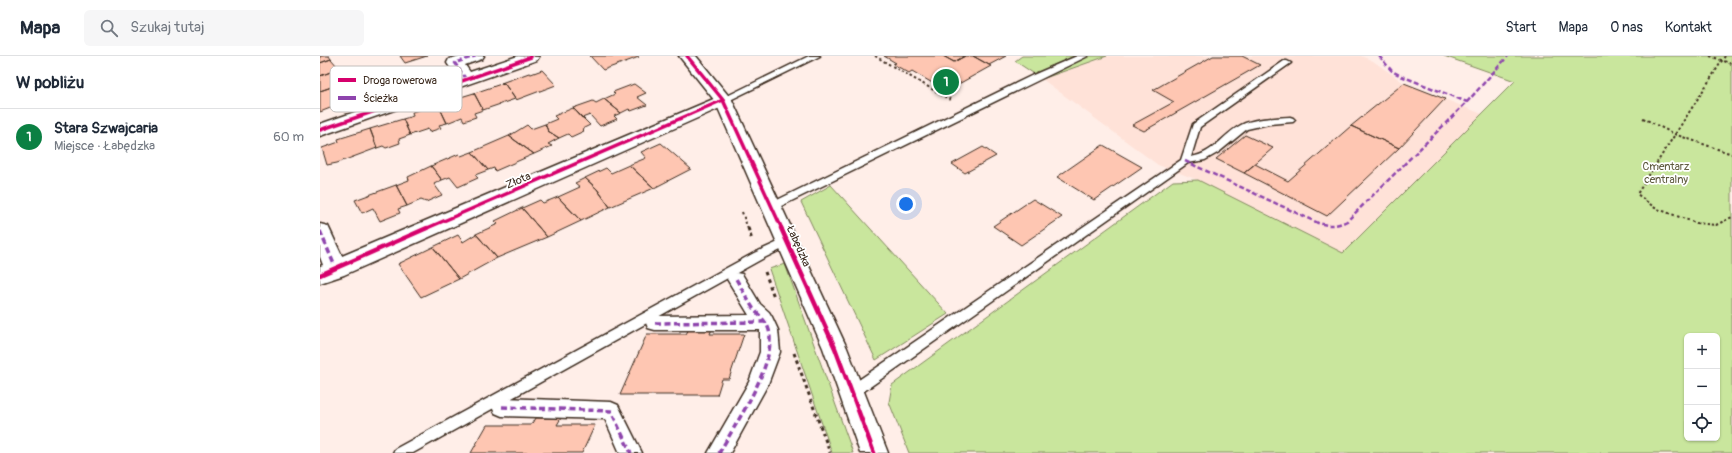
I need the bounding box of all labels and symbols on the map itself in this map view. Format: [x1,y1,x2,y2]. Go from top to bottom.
legend [330,66,462,112]
pin: 1 [933,67,959,97]
text: Droga rowerowa [363,74,437,87]
text: Ścieżka [363,92,398,105]
park label: Cmentarz centralny [1642,160,1690,186]
street label: Złota [504,169,533,191]
your location [896,194,916,214]
street label: Łabędzka [783,223,813,269]

